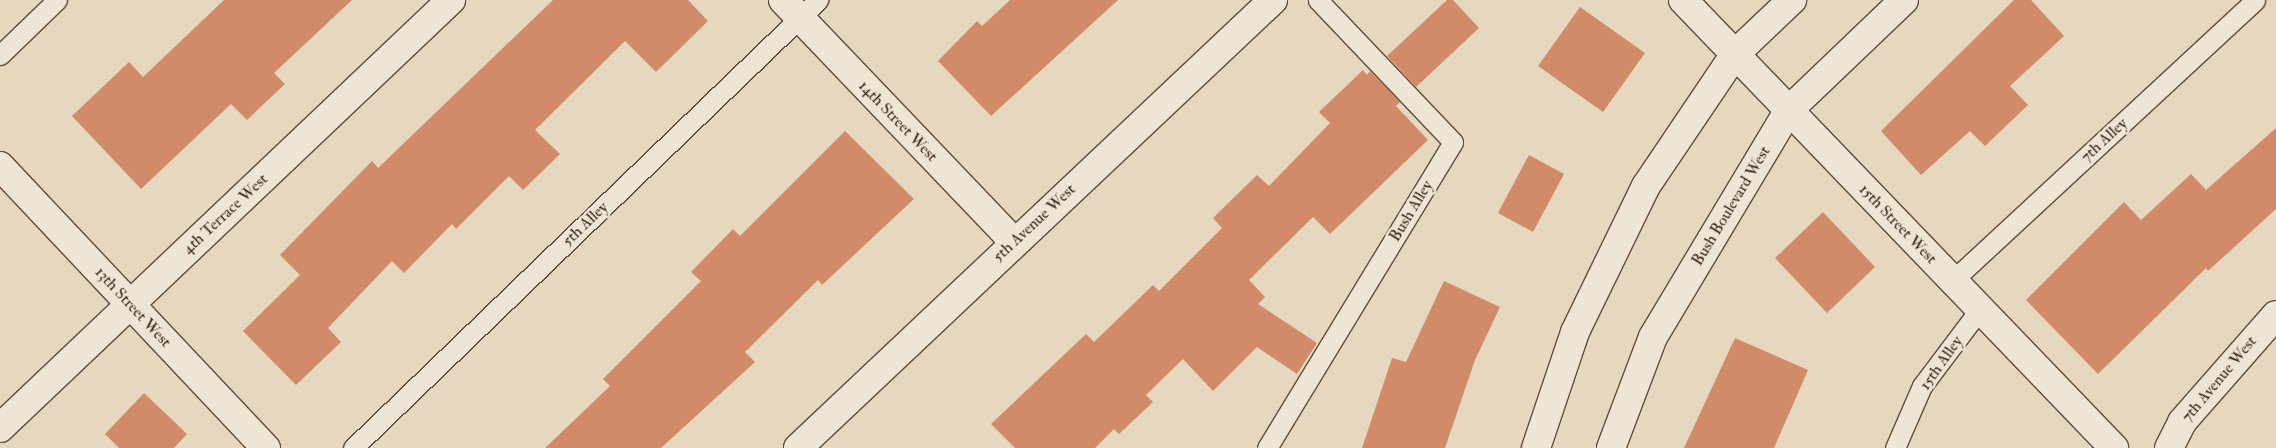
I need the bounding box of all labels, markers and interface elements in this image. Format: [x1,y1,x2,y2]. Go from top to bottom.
street label: 14th Street West [854,76,942,166]
street label: 7th Alley [2077,114,2131,166]
street label: Bush Boulevard West [1688,143,1774,269]
street label: 4th Terrace West [178,170,272,258]
street label: Bush Alley [1385,177,1437,245]
street label: 5th Avenue West [989,180,1079,266]
street label: 15th Street West [1855,180,1941,268]
street label: 5th Alley [558,198,612,250]
street label: 13th Street West [91,263,175,351]
street label: 15th Alley [1915,332,1967,394]
street label: 7th Avenue West [2178,332,2260,426]

